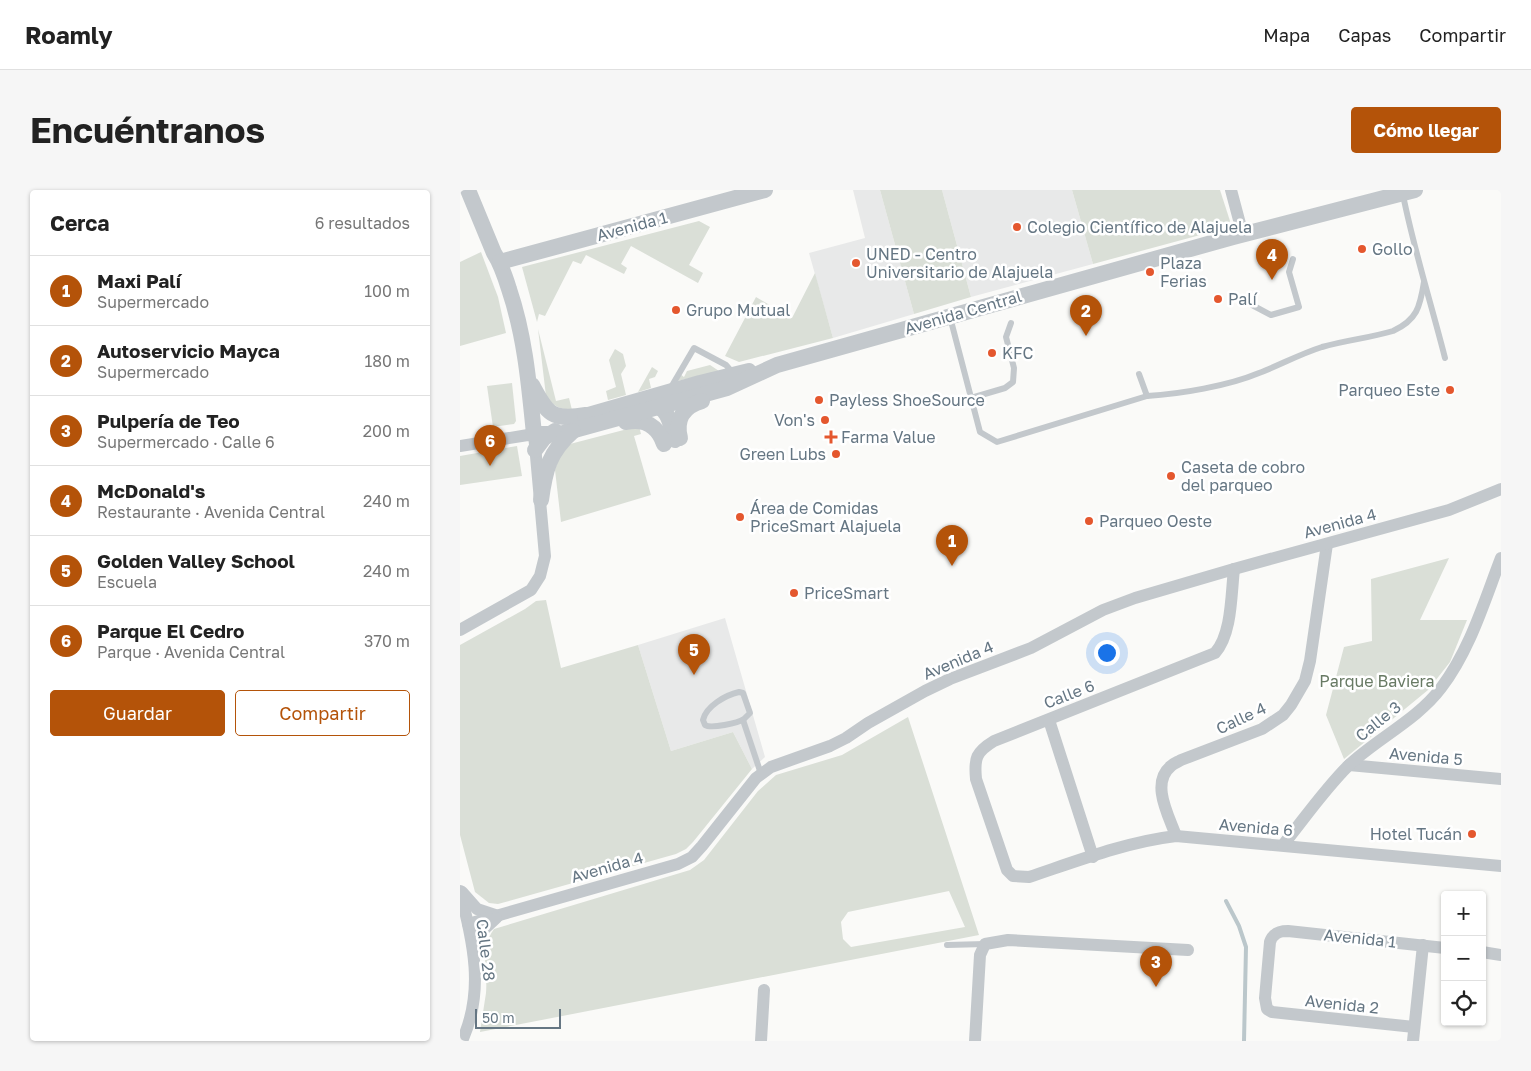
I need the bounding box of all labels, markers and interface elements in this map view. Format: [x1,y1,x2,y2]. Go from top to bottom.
text: Roamly [25,20,113,49]
text: Mapa [1263,24,1310,46]
text: Capas [1338,24,1391,46]
text: Compartir [1419,24,1506,46]
button: Cómo llegar [1351,107,1501,153]
text: Encuéntranos [30,109,265,151]
street label: Avenida 1 [594,207,670,245]
text: Cerca [50,210,109,236]
text: 6 resultados [315,213,410,233]
place label: Colegio Científico de Alajuela [1027,217,1252,237]
marker: Colegio Científico de Alajuela [1011,221,1023,233]
pin: 4 [1256,239,1288,280]
place label: Gollo [1372,239,1413,259]
marker: Gollo [1356,243,1368,255]
place label: UNED - Centro Universitario de Alajuela [866,244,1053,282]
place label: Plaza Ferias [1160,253,1207,291]
marker: UNED - Centro Universitario de Alajuela [850,257,862,269]
marker: Plaza Ferias [1144,266,1156,278]
text: Maxi Palí [97,269,181,292]
text: 1 [62,281,70,301]
text: 100 m [364,281,410,301]
street label: Avenida Central [902,286,1024,338]
place label: Palí [1228,289,1258,309]
text: Supermercado [97,292,209,312]
marker: Palí [1212,293,1224,305]
pin: 2 [1070,295,1102,336]
place label: Grupo Mutual [686,300,790,320]
marker: Grupo Mutual [670,304,682,316]
text: Autoservicio Mayca [97,339,280,362]
place label: KFC [1002,343,1033,363]
marker: KFC [986,347,998,359]
text: 2 [61,351,71,371]
text: 180 m [364,351,410,371]
text: Supermercado [97,362,209,382]
place label: Parqueo Este [1338,380,1440,400]
marker: Parqueo Este [1444,384,1456,396]
place label: Payless ShoeSource [829,390,985,410]
marker: Payless ShoeSource [813,394,825,406]
text: Pulpería de Teo [97,409,240,432]
place label: Von's [774,410,815,430]
marker: Von's [819,414,831,426]
text: 3 [61,421,71,441]
text: 200 m [363,421,410,441]
pin: 6 [474,425,506,466]
place label: Farma Value [841,427,936,447]
marker: Farma Value [825,431,837,443]
text: Supermercado · Calle 6 [97,432,275,452]
place label: Green Lubs [739,444,826,464]
marker: Green Lubs [830,448,842,460]
place label: Caseta de cobro del parqueo [1181,457,1305,495]
marker: Caseta de cobro del parqueo [1165,470,1177,482]
text: McDonald's [97,479,206,502]
text: 4 [61,491,71,511]
text: 240 m [363,491,410,511]
place label: Área de Comidas PriceSmart Alajuela [750,498,901,536]
text: Restaurante · Avenida Central [97,502,325,522]
street label: Avenida 4 [1301,504,1379,542]
marker: Área de Comidas PriceSmart Alajuela [734,511,746,523]
place label: Parqueo Oeste [1099,511,1212,531]
marker: Parqueo Oeste [1083,515,1095,527]
pin: 1 [936,525,968,566]
text: Golden Valley School [97,549,295,572]
text: 5 [61,561,71,581]
text: 240 m [363,561,410,581]
text: Escuela [97,572,157,592]
place label: PriceSmart [804,583,889,603]
marker: PriceSmart [788,587,800,599]
text: Parque El Cedro [97,619,244,642]
text: 6 [61,631,71,651]
text: 370 m [364,631,410,651]
pin: 5 [678,634,710,675]
street label: Avenida 4 [920,636,996,684]
your location [1094,640,1120,666]
text: Parque · Avenida Central [97,642,285,662]
park label: Parque Baviera [1319,671,1435,691]
street label: Calle 6 [1041,675,1097,713]
button: Guardar [50,690,225,736]
button: Compartir [235,690,410,736]
street label: Calle 3 [1351,697,1405,745]
street label: Calle 4 [1213,698,1269,738]
street label: Avenida 5 [1388,743,1464,769]
street label: Avenida 6 [1218,814,1294,840]
place label: Hotel Tucán [1370,824,1462,844]
marker: Hotel Tucán [1466,828,1478,840]
street label: Avenida 4 [568,847,646,887]
map controls [1441,891,1486,1026]
button: + [1441,891,1486,936]
street label: Calle 28 [472,918,500,982]
street label: Avenida 1 [1323,924,1397,952]
button: − [1441,936,1486,981]
pin: 3 [1140,946,1172,987]
button: locate [1441,981,1486,1026]
street label: Avenida 2 [1304,990,1380,1018]
scale bar [475,1006,561,1029]
text: 50 m [482,1009,515,1026]

